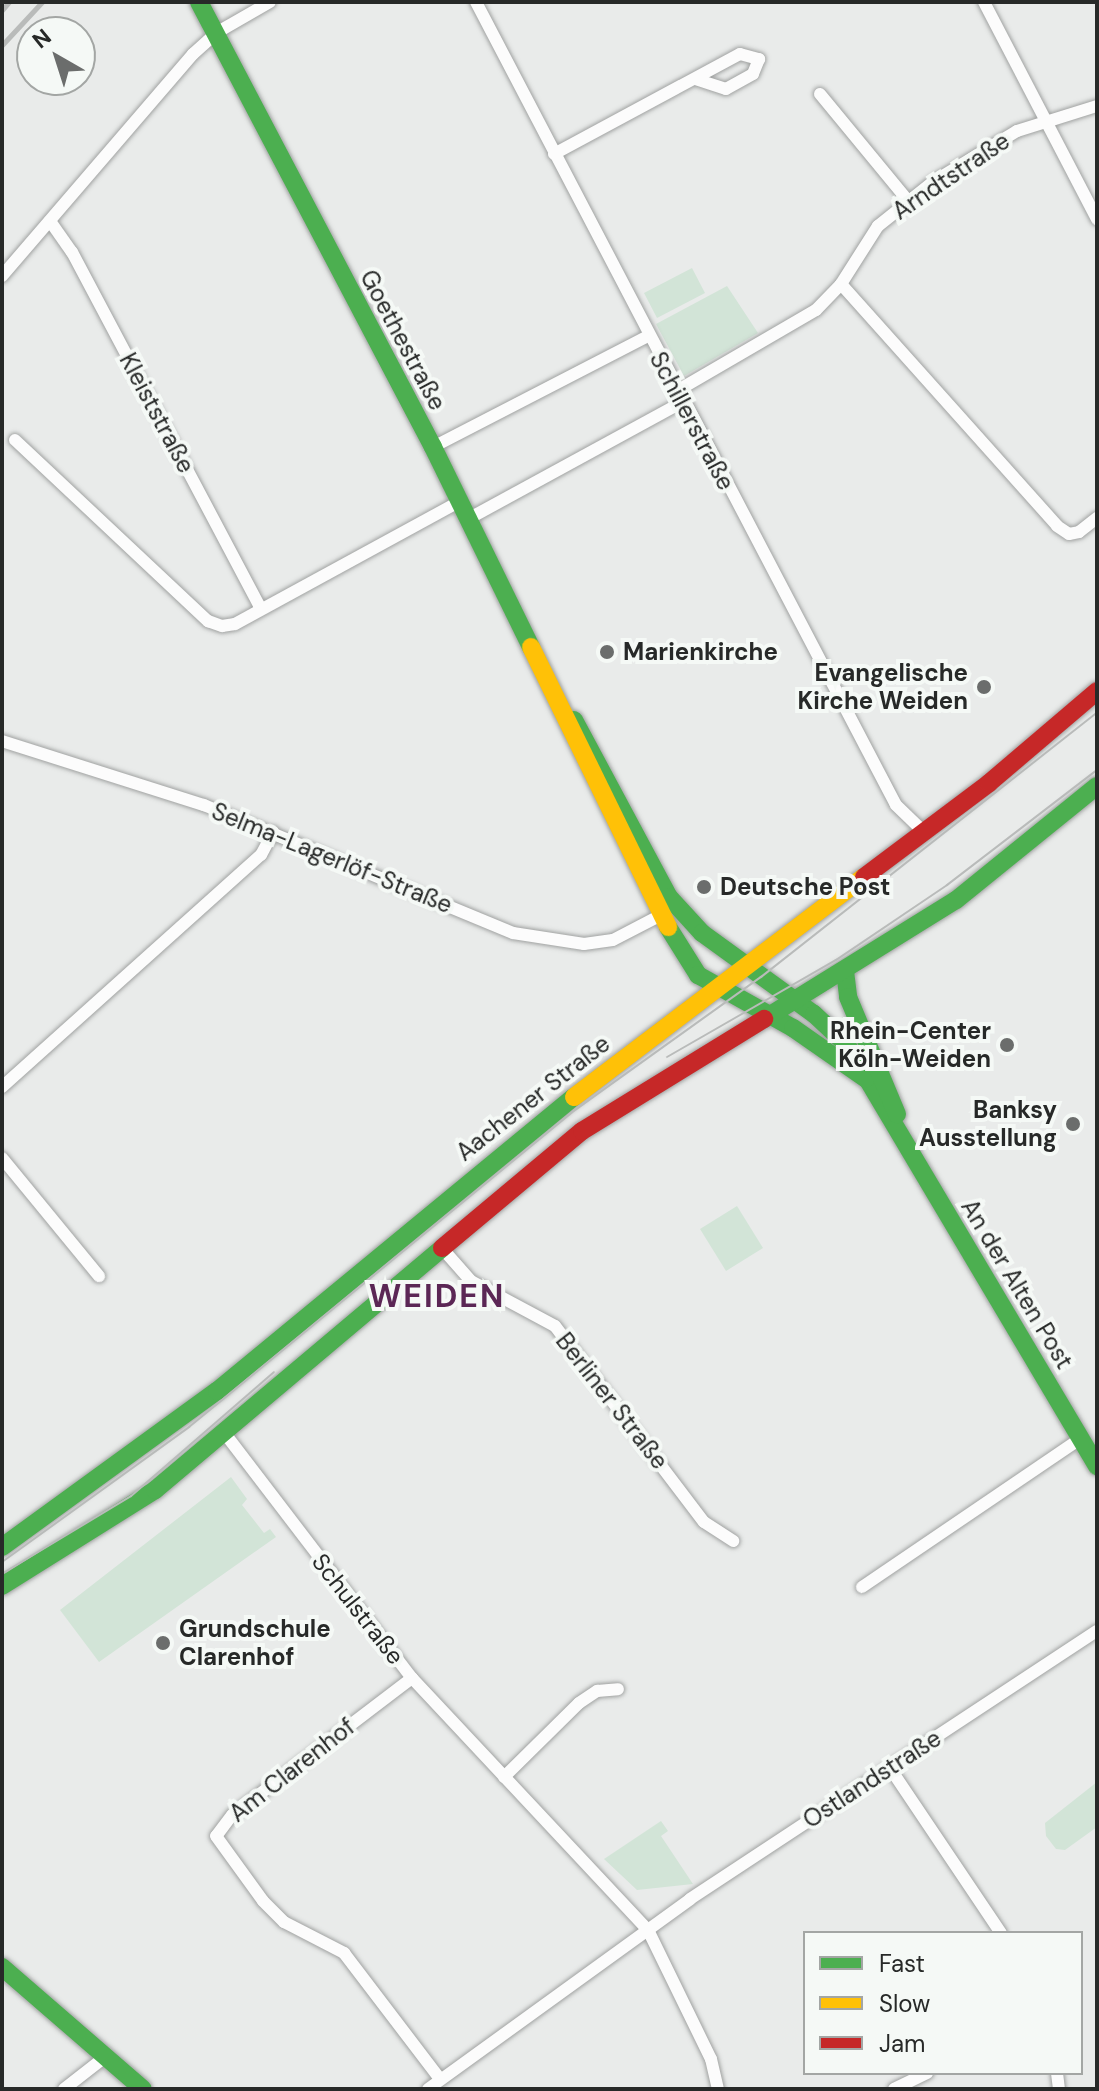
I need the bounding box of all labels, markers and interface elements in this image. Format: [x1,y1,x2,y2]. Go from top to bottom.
north arrow [16,16,96,96]
text: N [26,22,57,55]
street label: Arndtstraße [887,126,1015,226]
street label: Goethestraße [354,265,452,415]
street label: Schillerstraße [644,347,740,495]
street label: Kleiststraße [113,348,201,478]
place label: Marienkirche [623,638,778,666]
marker: Marienkirche [598,643,616,661]
place label: Evangelische Kirche Weiden [797,659,968,715]
marker: Evangelische Kirche Weiden [975,678,993,696]
street label: Selma-Lagerlöf-Straße [208,797,456,919]
place label: Deutsche Post [720,873,890,901]
marker: Deutsche Post [695,878,713,896]
place label: Rhein-Center Köln-Weiden [830,1017,991,1073]
street label: Aachener Straße [451,1029,615,1167]
marker: Rhein-Center Köln-Weiden [998,1036,1016,1054]
place label: Banksy Ausstellung [919,1096,1057,1152]
marker: Banksy Ausstellung [1064,1115,1082,1133]
street label: An der Alten Post [955,1194,1079,1374]
district label: WEIDEN [369,1277,505,1315]
street label: Berliner Straße [550,1327,674,1475]
street label: Schulstraße [306,1548,410,1670]
place label: Grundschule Clarenhof [179,1615,331,1671]
marker: Grundschule Clarenhof [154,1634,172,1652]
street label: Am Clarenhof [224,1712,360,1828]
street label: Ostlandstraße [798,1724,946,1834]
legend [803,1931,1083,2075]
text: Fast [879,1948,925,1979]
text: Slow [879,1988,930,2019]
text: Jam [879,2028,925,2059]

